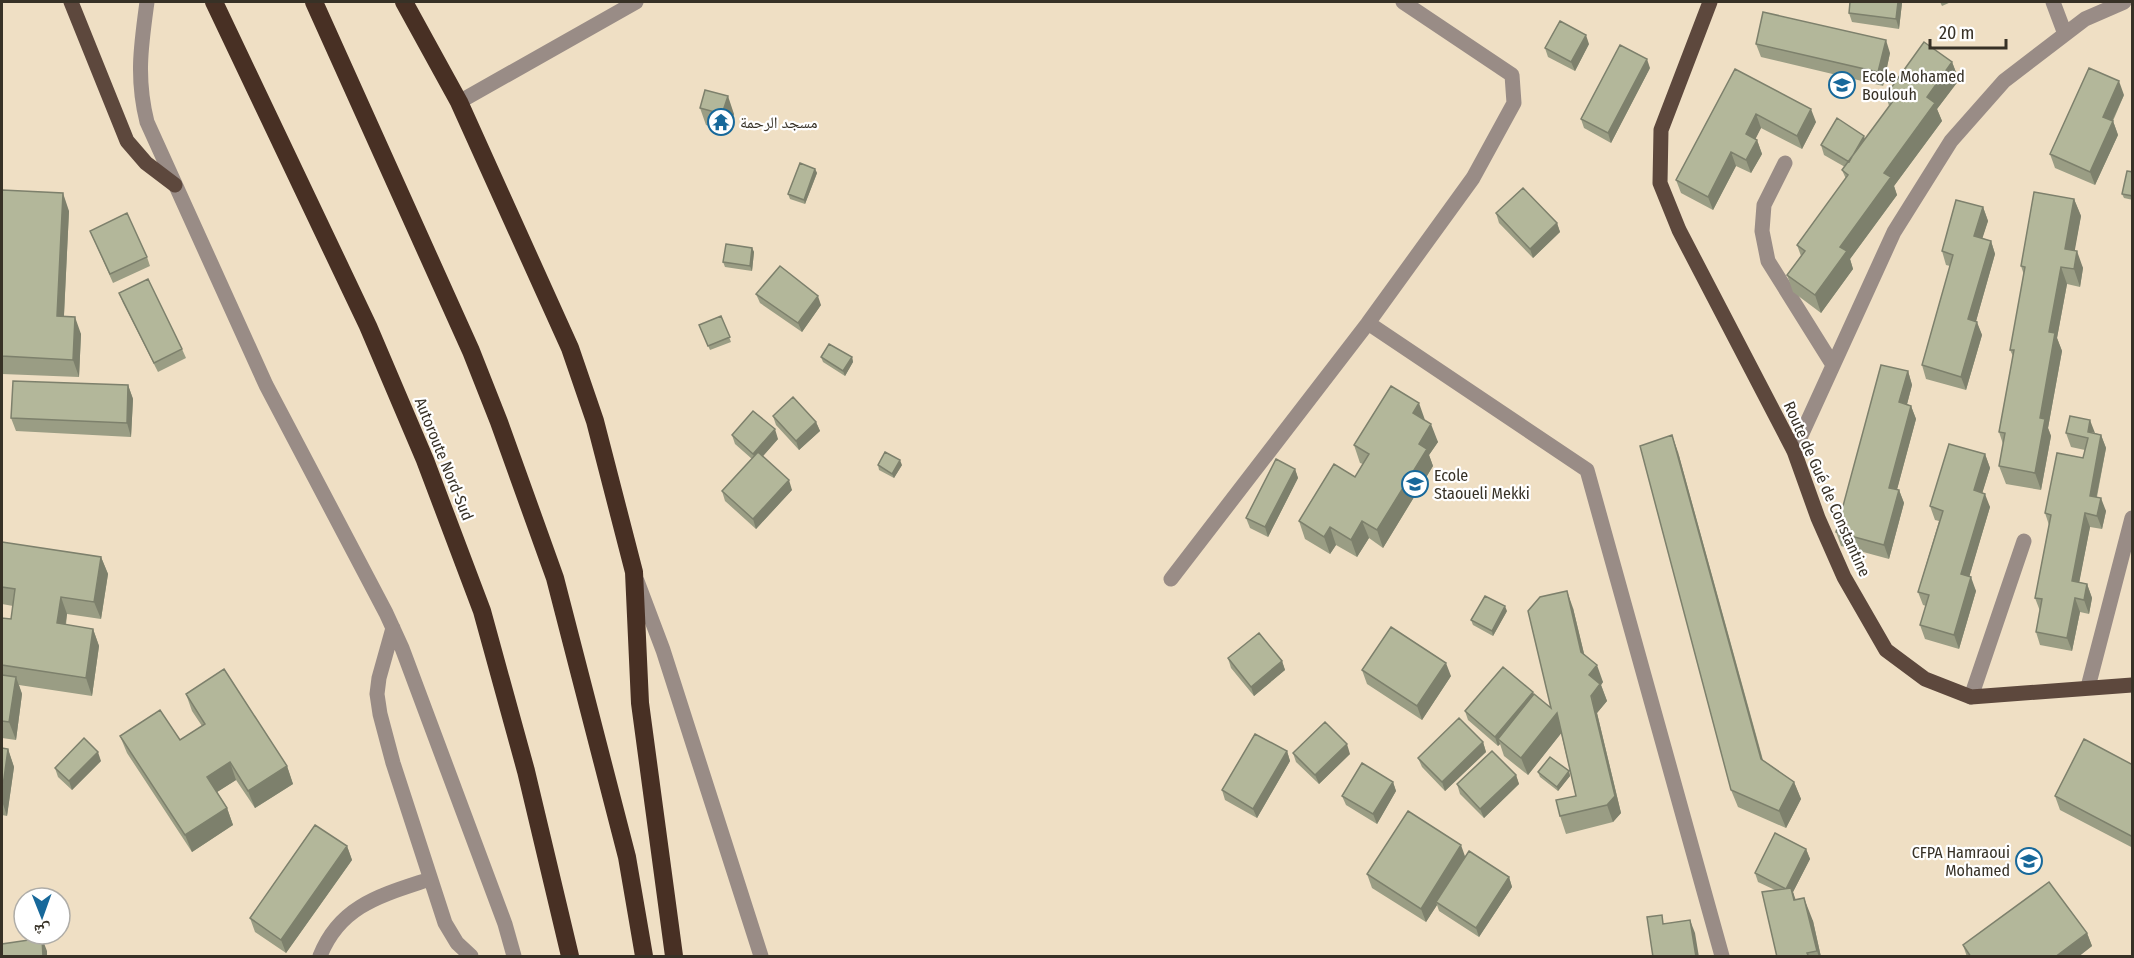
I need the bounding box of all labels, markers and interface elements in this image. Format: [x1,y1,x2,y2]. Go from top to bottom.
scale bar [1930,12,2006,50]
text: 20 m [1939,22,1974,44]
place label: Ecole Mohamed Boulouh [1862,67,1965,104]
school or university icon: Ecole Mohamed Boulouh [1827,70,1857,100]
temple icon: مسجد الرحمة [706,107,736,137]
place label: مسجد الرحمة [740,113,818,132]
street label: Autoroute Nord-Sud [411,395,477,523]
street label: Route de Gué de Constantine [1780,398,1874,580]
place label: Ecole Staoueli Mekki [1434,466,1530,503]
school or university icon: Ecole Staoueli Mekki [1400,469,1430,499]
place label: CFPA Hamraoui Mohamed [1912,843,2010,880]
school or university icon: CFPA Hamraoui Mohamed [2014,846,2044,876]
north arrow [12,886,72,946]
text: ش [34,921,51,940]

